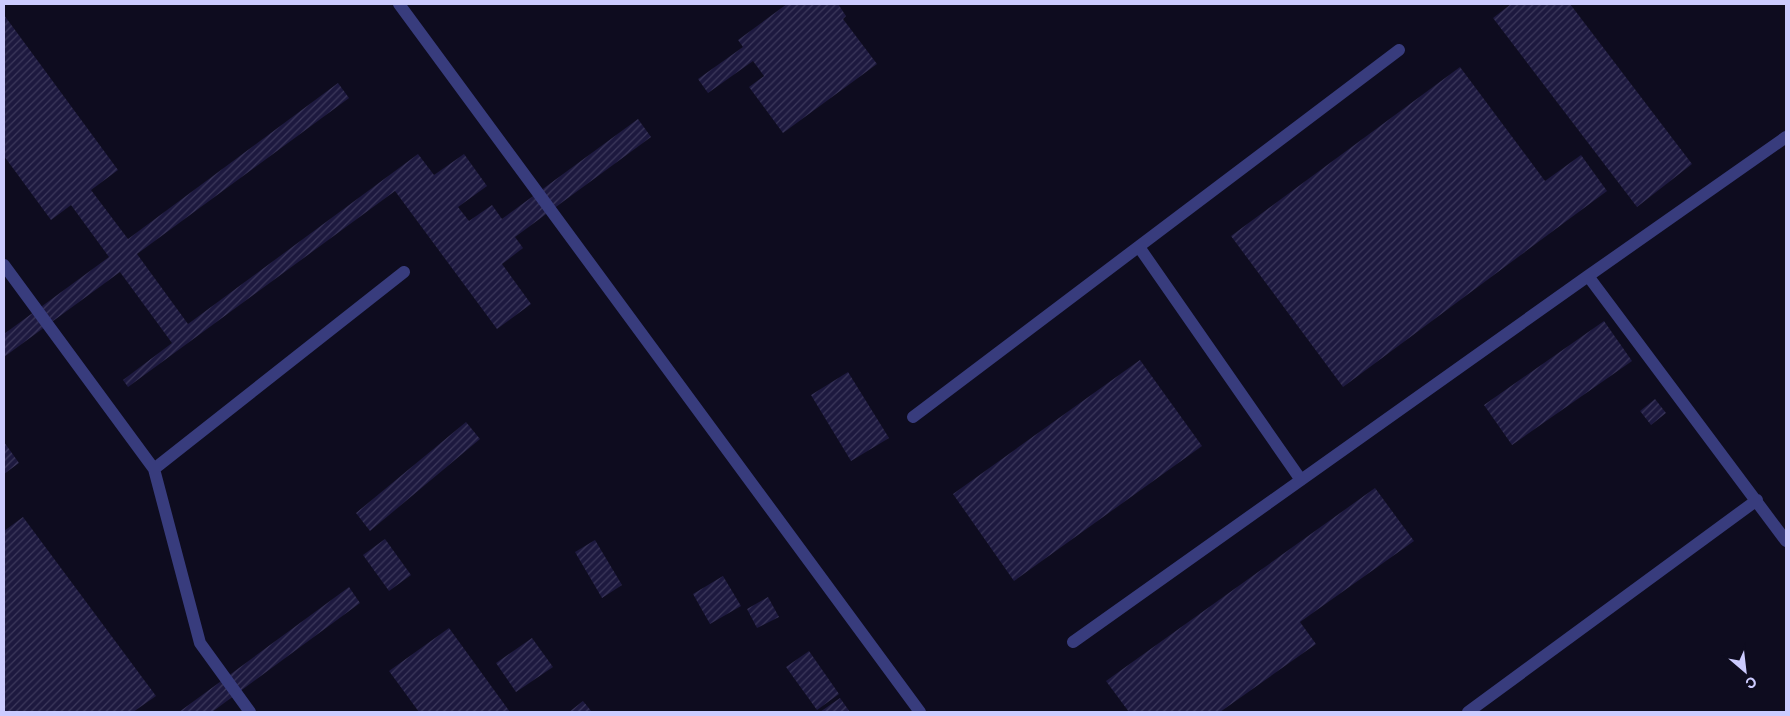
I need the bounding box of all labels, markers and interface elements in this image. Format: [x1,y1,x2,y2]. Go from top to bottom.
north arrow [1720,646,1770,696]
text: С [1743,673,1760,693]

